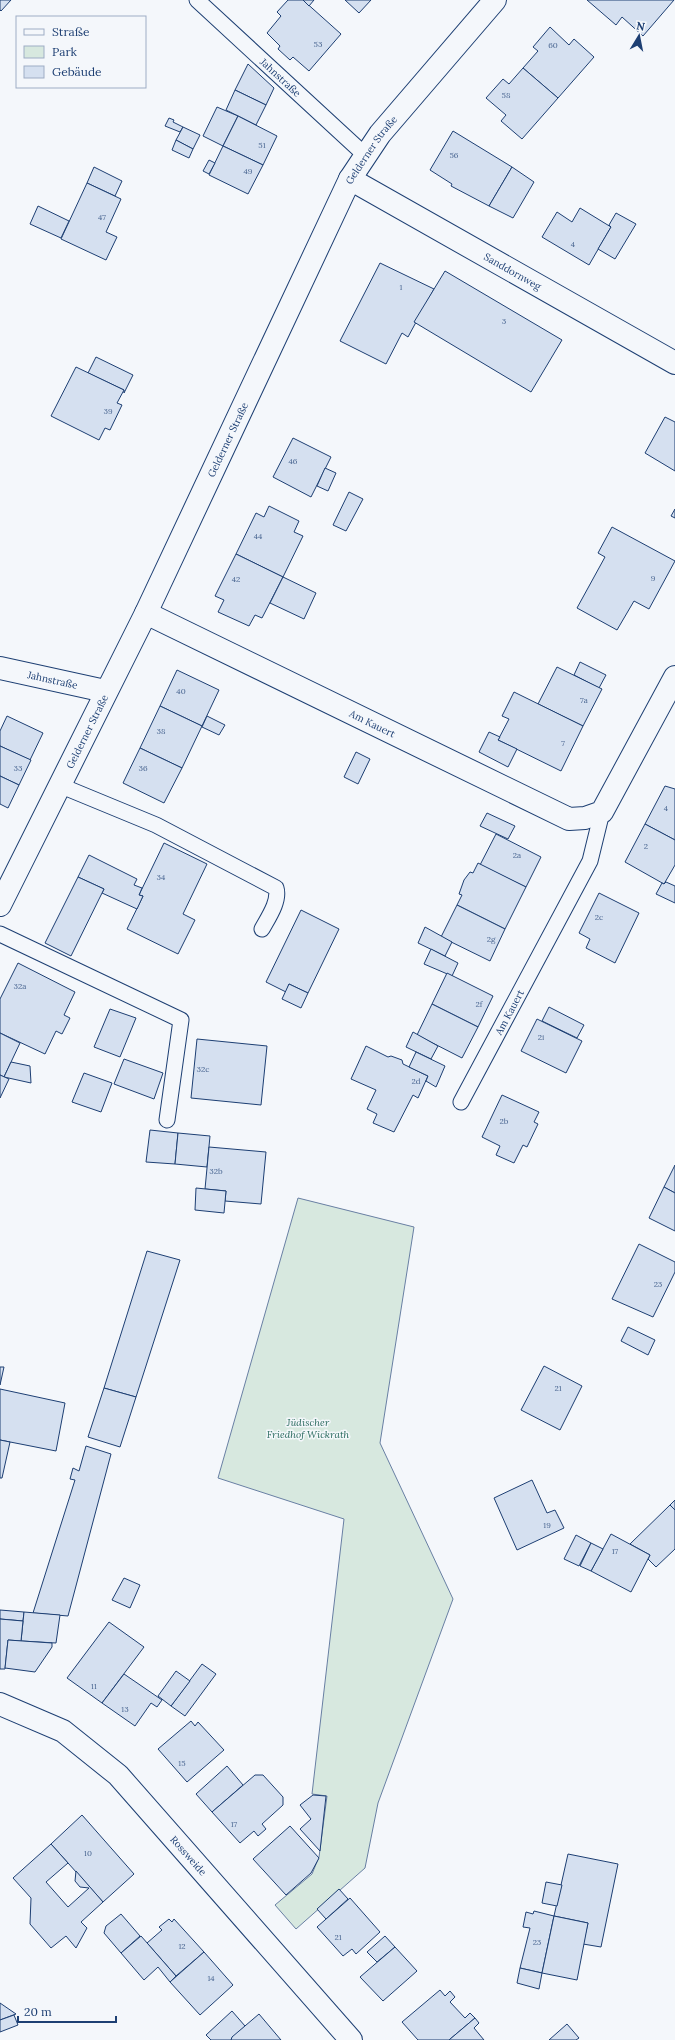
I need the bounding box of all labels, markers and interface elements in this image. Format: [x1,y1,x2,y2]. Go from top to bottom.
legend [16,16,146,88]
north arrow [619,16,659,56]
text: N [635,19,647,34]
text: Straße [52,24,90,39]
house number: 53 [314,39,323,49]
house number: 60 [548,40,558,50]
text: Park [52,44,78,59]
street label: Jahnstraße [257,55,304,100]
text: Gebäude [52,64,102,79]
house number: 58 [502,90,511,100]
street label: Gelderner Straße [342,112,400,186]
house number: 51 [258,140,266,150]
house number: 56 [450,150,459,160]
house number: 49 [244,166,253,176]
house number: 47 [98,212,106,222]
house number: 4 [571,239,576,249]
street label: Sanddornweg [482,250,544,293]
house number: 1 [400,282,403,292]
house number: 3 [502,316,507,326]
street label: Gelderner Straße [204,400,251,479]
house number: 39 [103,406,113,416]
house number: 46 [289,456,298,466]
house number: 44 [254,531,263,541]
house number: 9 [651,573,656,583]
house number: 42 [232,574,240,584]
street label: Jahnstraße [25,668,80,691]
house number: 40 [176,686,186,696]
street label: Gelderner Straße [63,692,111,771]
house number: 7a [580,695,588,705]
street label: Am Kauert [347,706,398,740]
house number: 38 [157,726,166,736]
house number: 7 [561,738,565,748]
house number: 33 [14,763,23,773]
house number: 36 [138,763,148,773]
house number: 4 [664,803,669,813]
house number: 2 [644,841,648,851]
house number: 2a [513,850,521,860]
house number: 34 [157,872,166,882]
house number: 2c [595,912,603,922]
house number: 2g [487,934,496,944]
house number: 32a [14,981,26,991]
street label: Am Kauert [491,987,527,1038]
house number: 2f [476,999,484,1009]
house number: 2i [538,1032,544,1042]
house number: 32c [196,1064,210,1074]
house number: 2d [411,1076,421,1086]
house number: 2b [500,1116,509,1126]
house number: 32b [209,1166,223,1176]
house number: 23 [654,1279,663,1289]
house number: 21 [554,1383,562,1393]
park label: Jüdischer Friedhof Wickrath [267,1416,350,1441]
house number: 19 [543,1520,551,1530]
house number: 17 [612,1546,619,1556]
house number: 11 [91,1681,97,1691]
house number: 13 [121,1704,129,1714]
house number: 15 [178,1758,186,1768]
house number: 17 [231,1819,238,1829]
street label: Rossweide [168,1833,210,1878]
house number: 10 [84,1848,92,1858]
house number: 21 [334,1932,342,1942]
house number: 23 [533,1937,542,1947]
house number: 12 [178,1941,186,1951]
house number: 14 [207,1973,215,1983]
scale bar [18,1998,116,2024]
text: 20 m [24,2004,52,2019]

